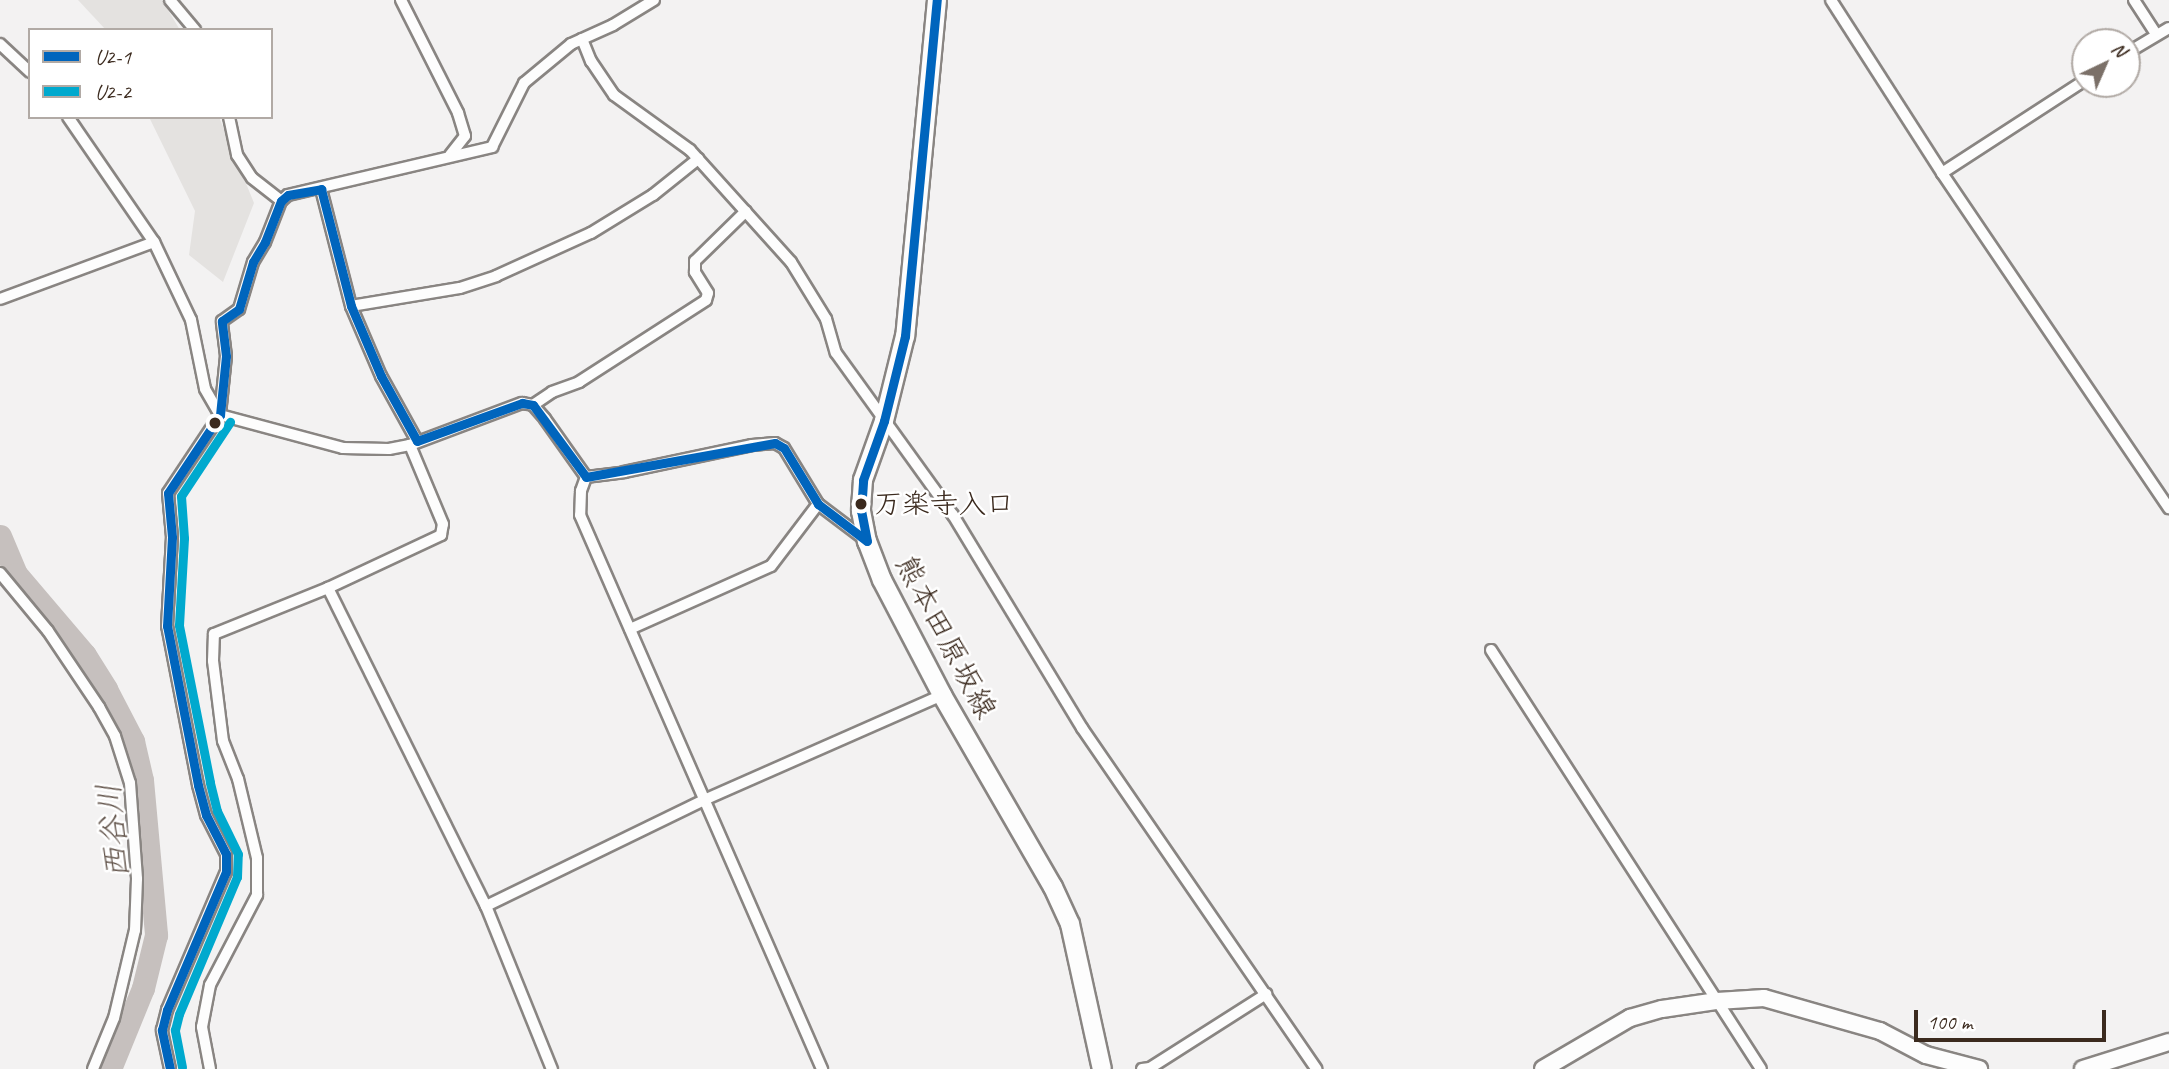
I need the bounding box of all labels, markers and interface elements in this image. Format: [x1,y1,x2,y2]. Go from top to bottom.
legend [28,28,273,119]
north arrow [2071,28,2141,98]
text: N [2107,37,2132,62]
text: U2-1 [95,44,131,70]
text: U2-2 [95,79,131,105]
unlabelled marker [208,416,222,430]
place label: 万楽寺入口 [874,487,1014,521]
marker: 万楽寺入口 [854,497,868,511]
street label: 熊本田原坂線 [888,549,1004,725]
water label: 西谷川 [90,781,138,881]
scale bar [1917,996,2110,1040]
text: 100 m [1927,1009,1972,1035]

